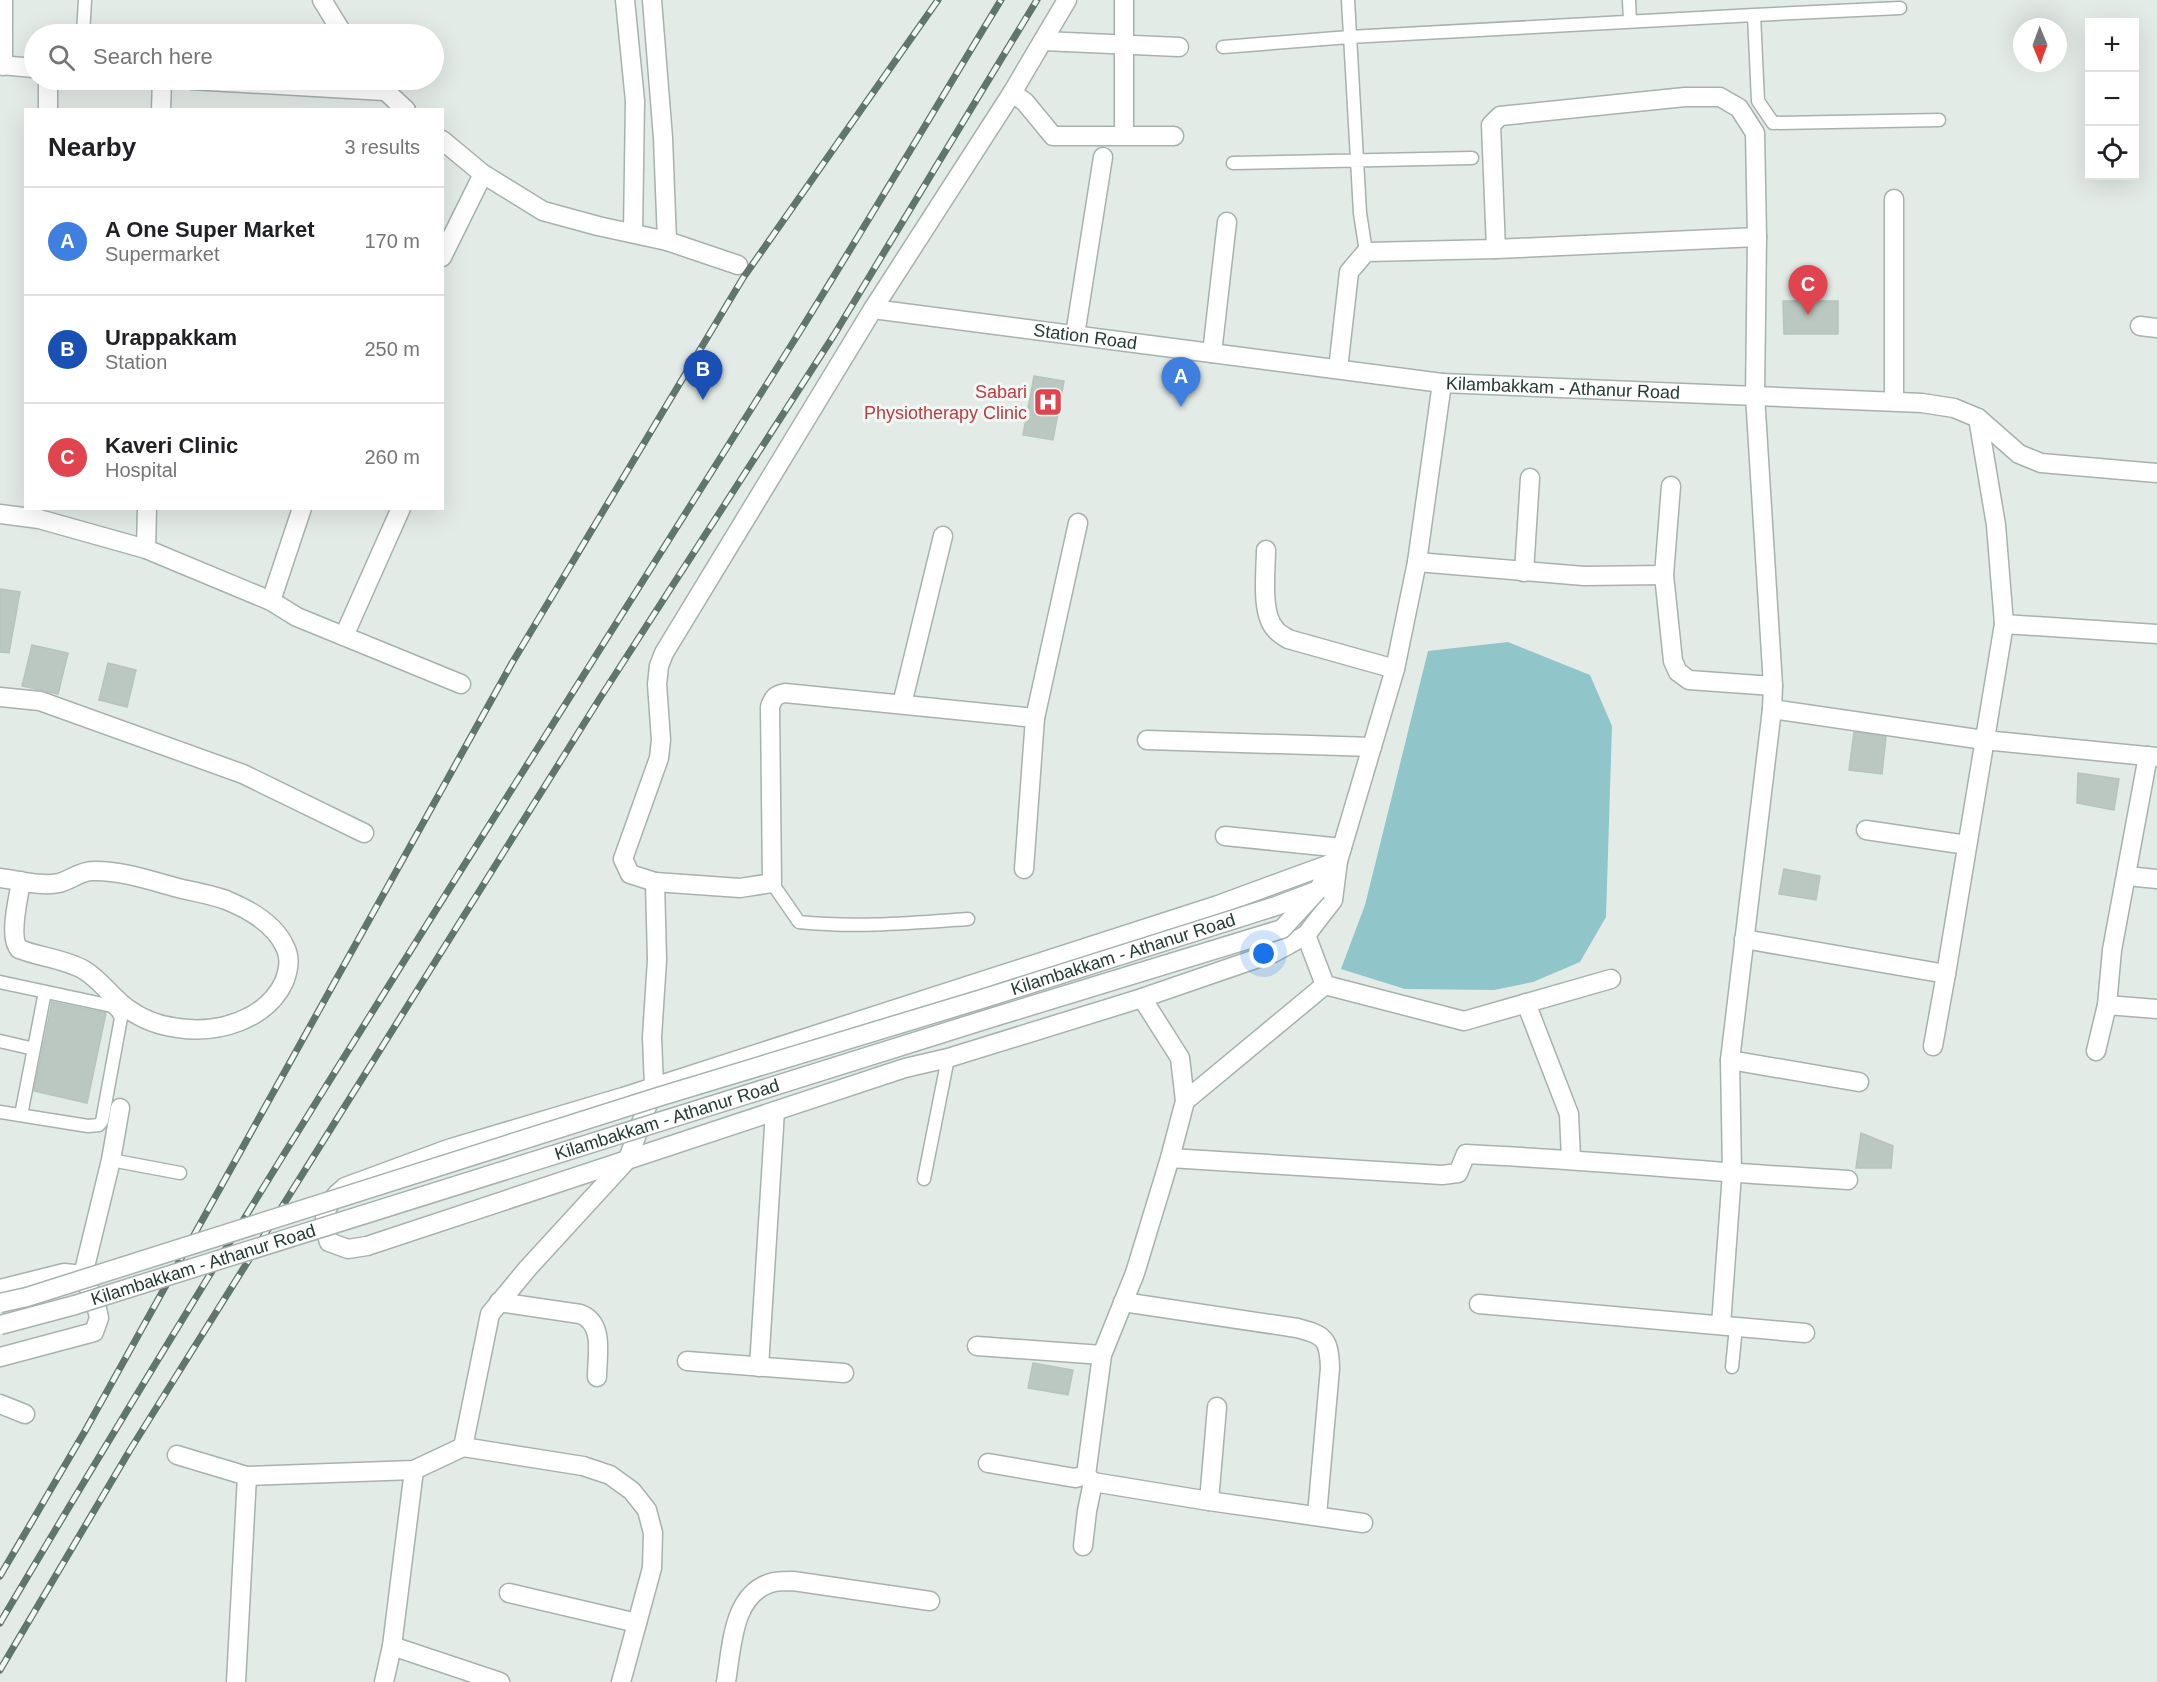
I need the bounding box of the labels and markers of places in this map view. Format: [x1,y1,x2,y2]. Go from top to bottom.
pin: C [1788,266,1828,315]
pin: B [684,350,722,400]
pin: A [1162,358,1200,407]
place label: Sabari Physiotherapy Clinic [864,382,1027,423]
hospital icon: Sabari Physiotherapy Clinic [1032,386,1064,418]

